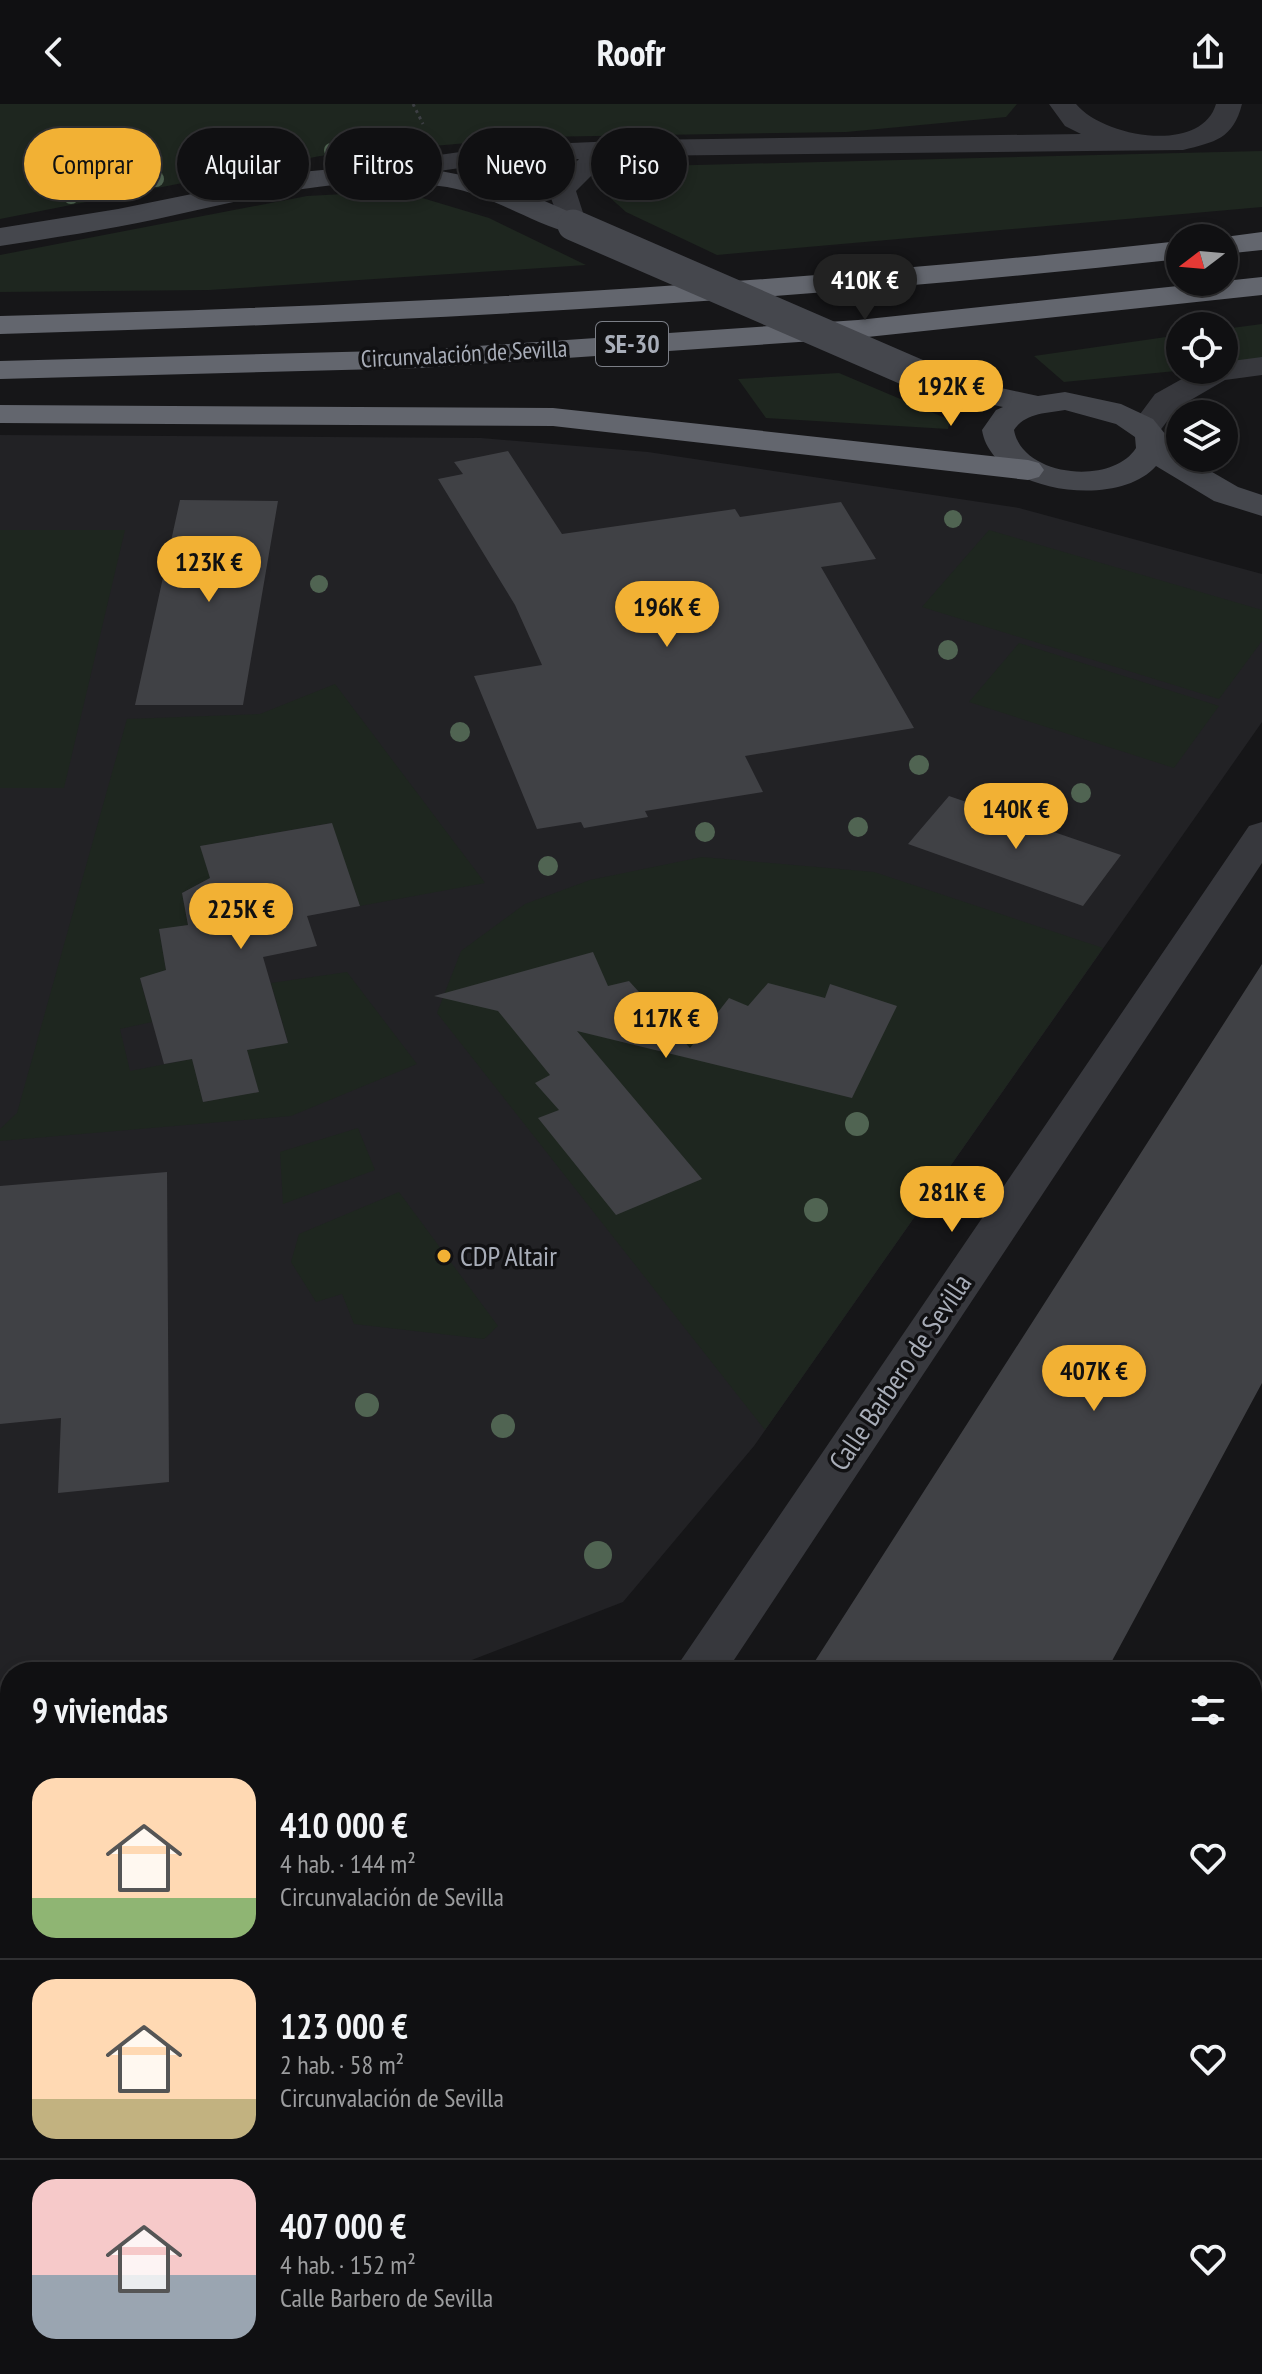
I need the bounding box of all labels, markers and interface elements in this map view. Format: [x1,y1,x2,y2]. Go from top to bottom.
text: Roofr [597,29,665,76]
icon: back [32,30,76,74]
icon: share [1186,30,1230,74]
chip: Comprar [24,128,161,200]
chip: Alquilar [177,128,309,200]
chip: Filtros [325,128,442,200]
chip: Nuevo [458,128,575,200]
chip: Piso [591,128,687,200]
north arrow [1166,224,1238,296]
map controls [1166,224,1238,472]
pin: 410K € [800,254,930,322]
text: 410K € [831,263,899,296]
button: locate [1166,312,1238,384]
road number: SE-30 [596,322,668,366]
street label: Circunvalación de Sevilla [360,333,568,374]
pin: 192K € [886,360,1016,428]
text: 192K € [917,369,985,402]
button: layers [1166,400,1238,472]
pin: 123K € [144,536,274,604]
text: 123K € [175,545,243,578]
pin: 196K € [602,581,732,649]
text: 196K € [633,590,701,623]
pin: 140K € [951,783,1081,851]
text: 140K € [982,792,1050,825]
pin: 225K € [176,883,306,951]
text: 225K € [207,892,275,925]
pin: 117K € [601,992,731,1060]
text: 117K € [632,1001,700,1034]
pin: 281K € [887,1166,1017,1234]
text: 281K € [918,1175,986,1208]
place label: CDP Altair [460,1237,557,1274]
marker: CDP Altair [435,1247,453,1265]
street label: Calle Barbero de Sevilla [820,1266,979,1477]
pin: 407K € [1029,1345,1159,1413]
text: 407K € [1060,1354,1128,1387]
text: 9 viviendas [32,1688,168,1732]
icon: filters [1186,1688,1230,1732]
text: 410 000 € [280,1803,408,1847]
icon: home [96,1810,192,1906]
icon: heart [1186,1836,1230,1880]
text: 4 hab. · 144 m² [280,1847,416,1880]
text: Circunvalación de Sevilla [280,1880,504,1913]
text: 123 000 € [280,2004,408,2048]
icon: home [96,2011,192,2107]
icon: heart [1186,2037,1230,2081]
text: 2 hab. · 58 m² [280,2048,404,2081]
text: Circunvalación de Sevilla [280,2081,504,2114]
text: 407 000 € [280,2204,406,2248]
icon: home [96,2211,192,2307]
icon: heart [1186,2237,1230,2281]
text: 4 hab. · 152 m² [280,2248,416,2281]
text: Calle Barbero de Sevilla [280,2281,493,2314]

